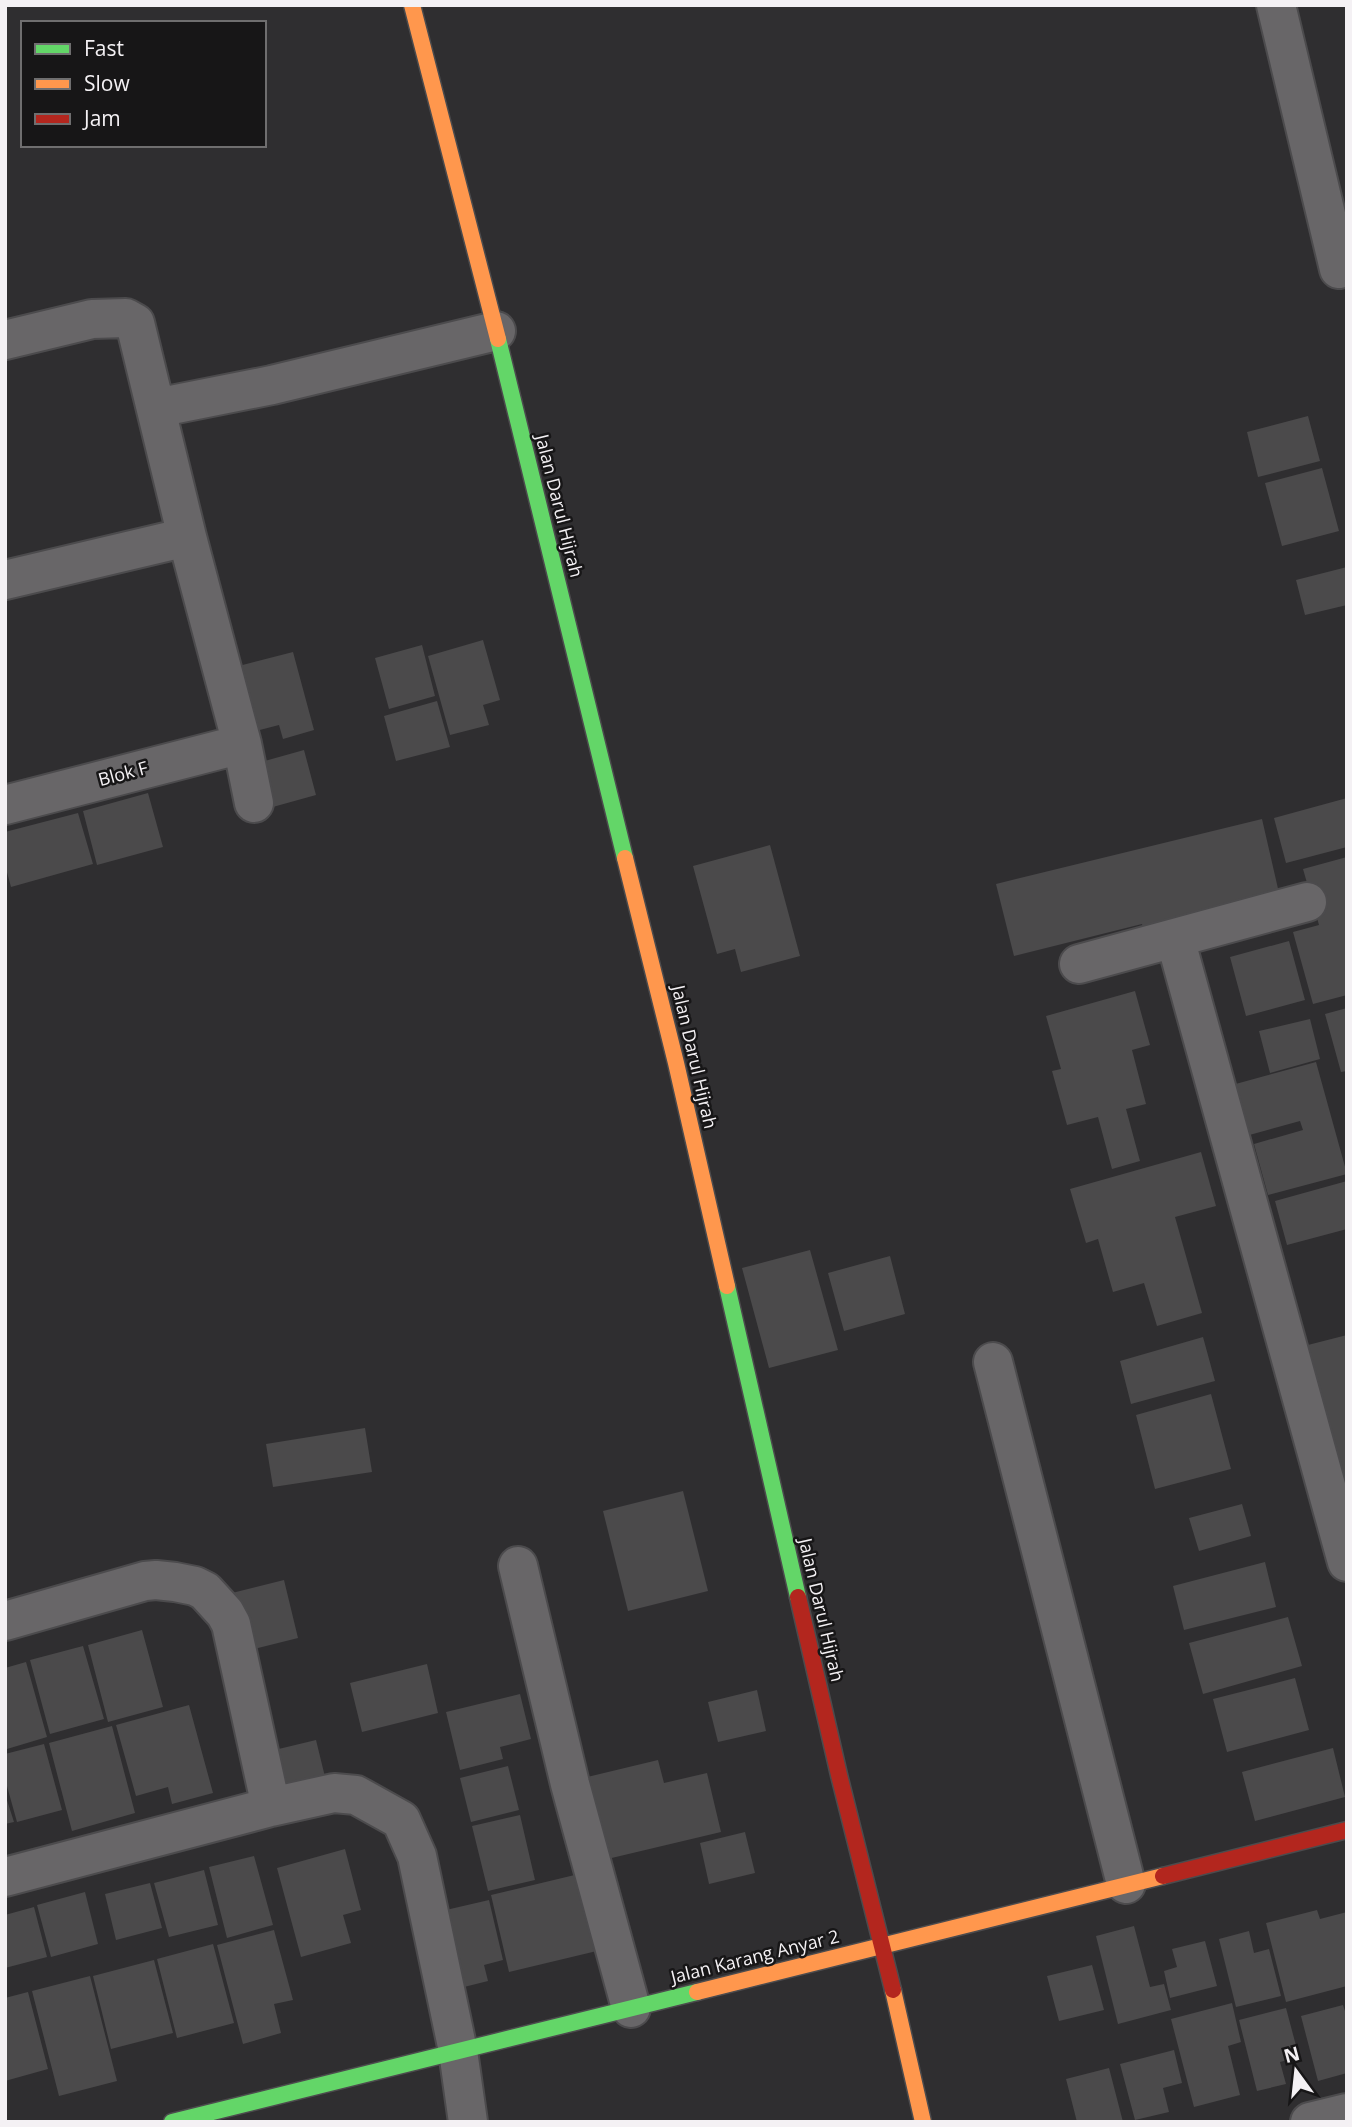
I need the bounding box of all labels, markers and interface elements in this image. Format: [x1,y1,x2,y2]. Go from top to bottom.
legend [21,21,266,147]
text: Fast [84,34,124,62]
text: Slow [84,69,130,97]
text: Jam [82,104,121,132]
street label: Jalan Darul Hijrah [530,430,589,580]
street label: Blok F [95,755,150,791]
street label: Jalan Darul Hijrah [666,981,723,1131]
street label: Jalan Darul Hijrah [793,1534,850,1684]
street label: Jalan Karang Anyar 2 [666,1923,841,1989]
north arrow [1261,2036,1331,2106]
text: N [1281,2040,1302,2069]

